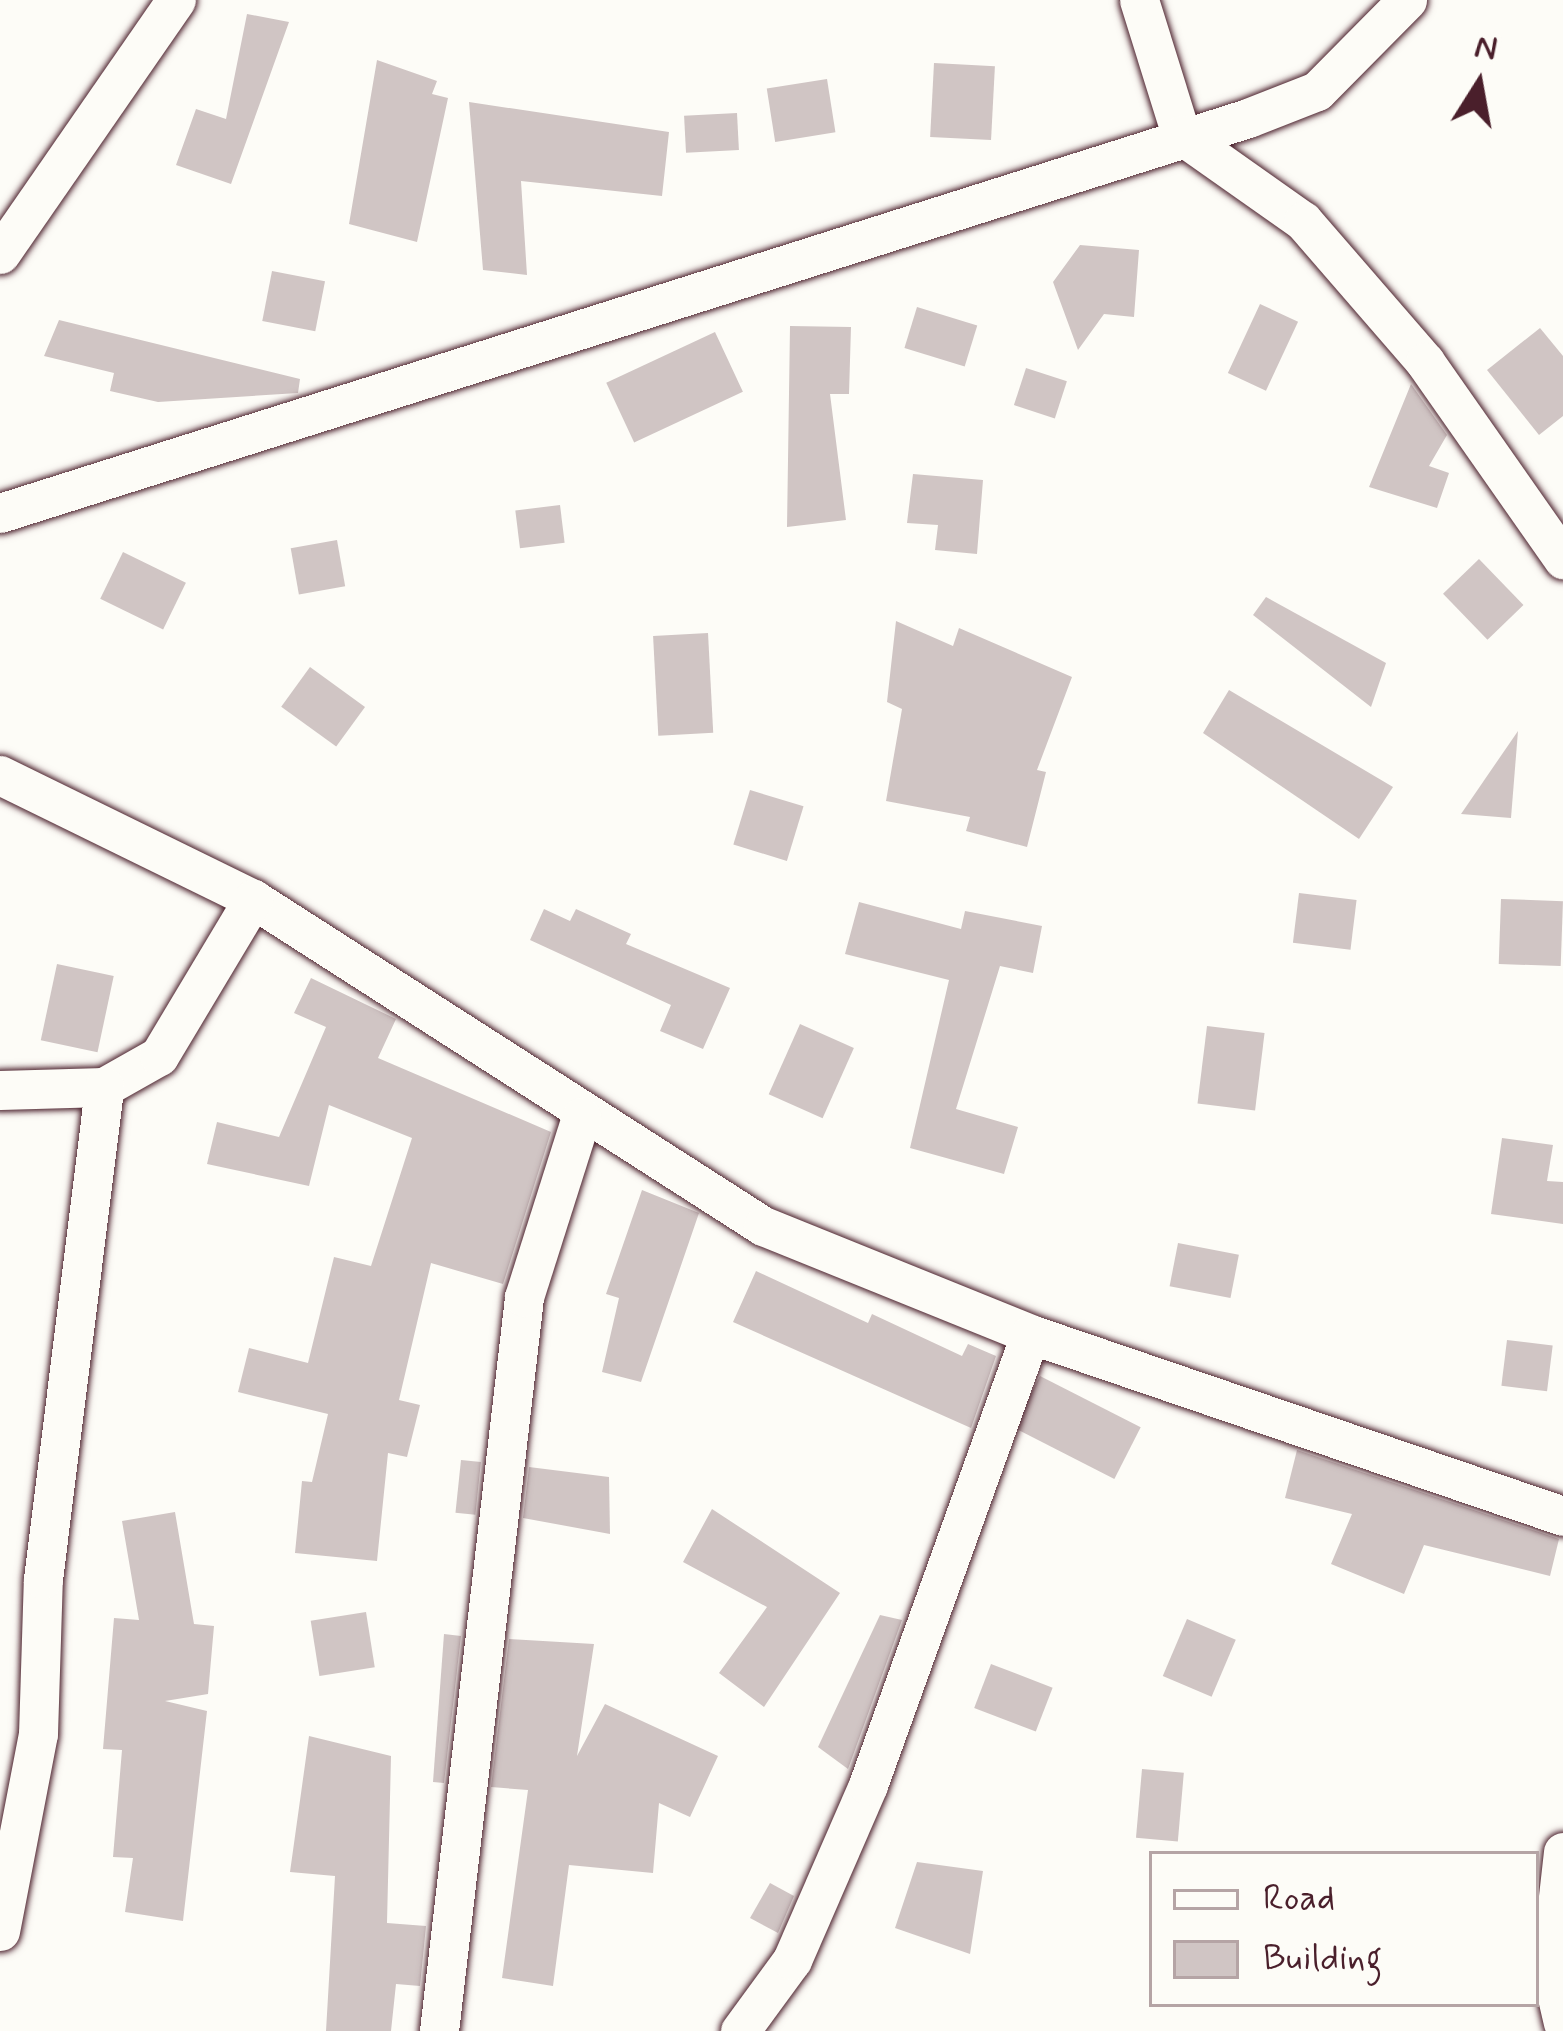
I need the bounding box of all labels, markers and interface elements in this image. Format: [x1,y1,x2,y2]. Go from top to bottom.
north arrow [1419,24,1539,144]
text: N [1471,25,1501,72]
legend [1149,1851,1539,2007]
text: Road [1263,1876,1335,1923]
text: Building [1263,1936,1382,1983]

